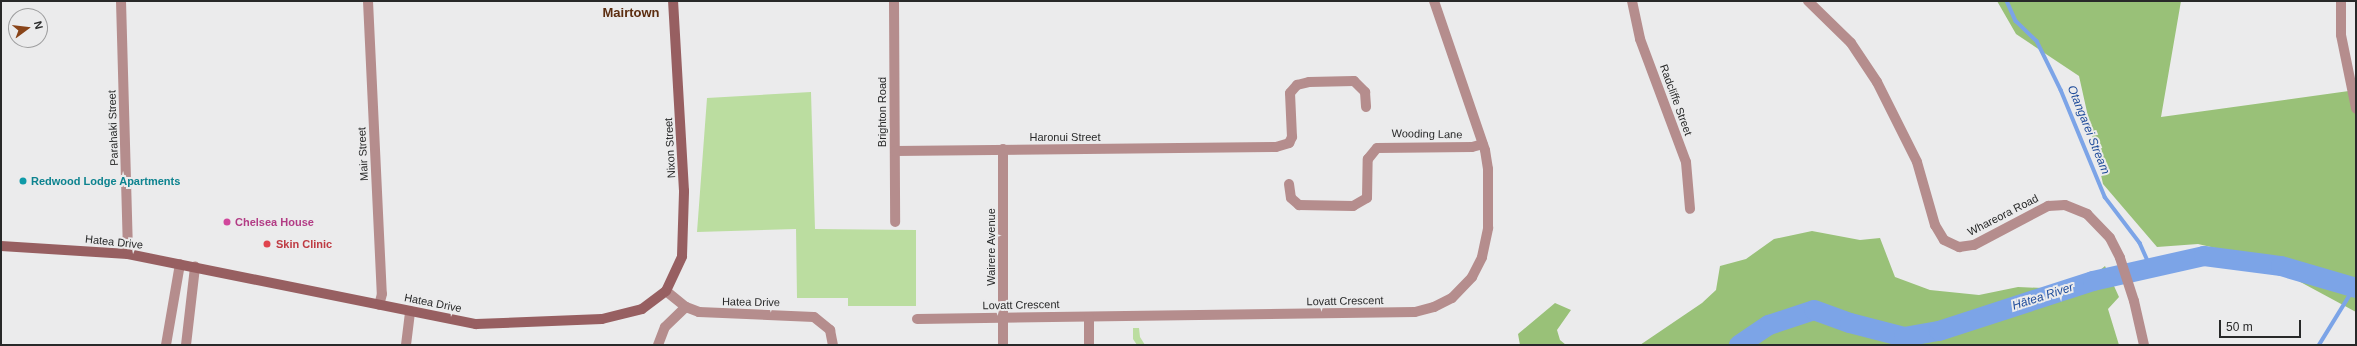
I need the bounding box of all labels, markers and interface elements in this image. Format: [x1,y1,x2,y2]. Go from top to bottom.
district label: Mairtown [602,5,660,21]
north arrow [8,8,48,48]
text: N [32,20,45,31]
street label: Radcliffe Street [1657,63,1695,137]
street label: Brighton Road [875,77,889,147]
water label: Otangarei Stream [2064,83,2112,177]
street label: Parahaki Street [105,90,121,166]
street label: Nixon Street [662,117,678,179]
street label: Mair Street [355,127,371,181]
street label: Wooding Lane [1392,127,1462,141]
street label: Haronui Street [1030,130,1100,144]
place label: Redwood Lodge Apartments [31,174,181,188]
marker: Redwood Lodge Apartments [18,176,28,186]
street label: Whareora Road [1965,191,2041,239]
street label: Wairere Avenue [984,208,998,286]
place label: Chelsea House [235,215,314,229]
marker: Chelsea House [222,217,232,227]
street label: Hatea Drive [84,232,144,252]
place label: Skin Clinic [276,237,332,251]
marker: Skin Clinic [261,238,273,250]
water label: Hātea River [2011,280,2075,314]
street label: Hatea Drive [403,291,463,315]
street label: Lovatt Crescent [1306,294,1384,308]
street label: Hatea Drive [722,295,780,309]
street label: Lovatt Crescent [982,298,1060,312]
scale bar [2221,312,2303,338]
text: 50 m [2226,320,2253,334]

